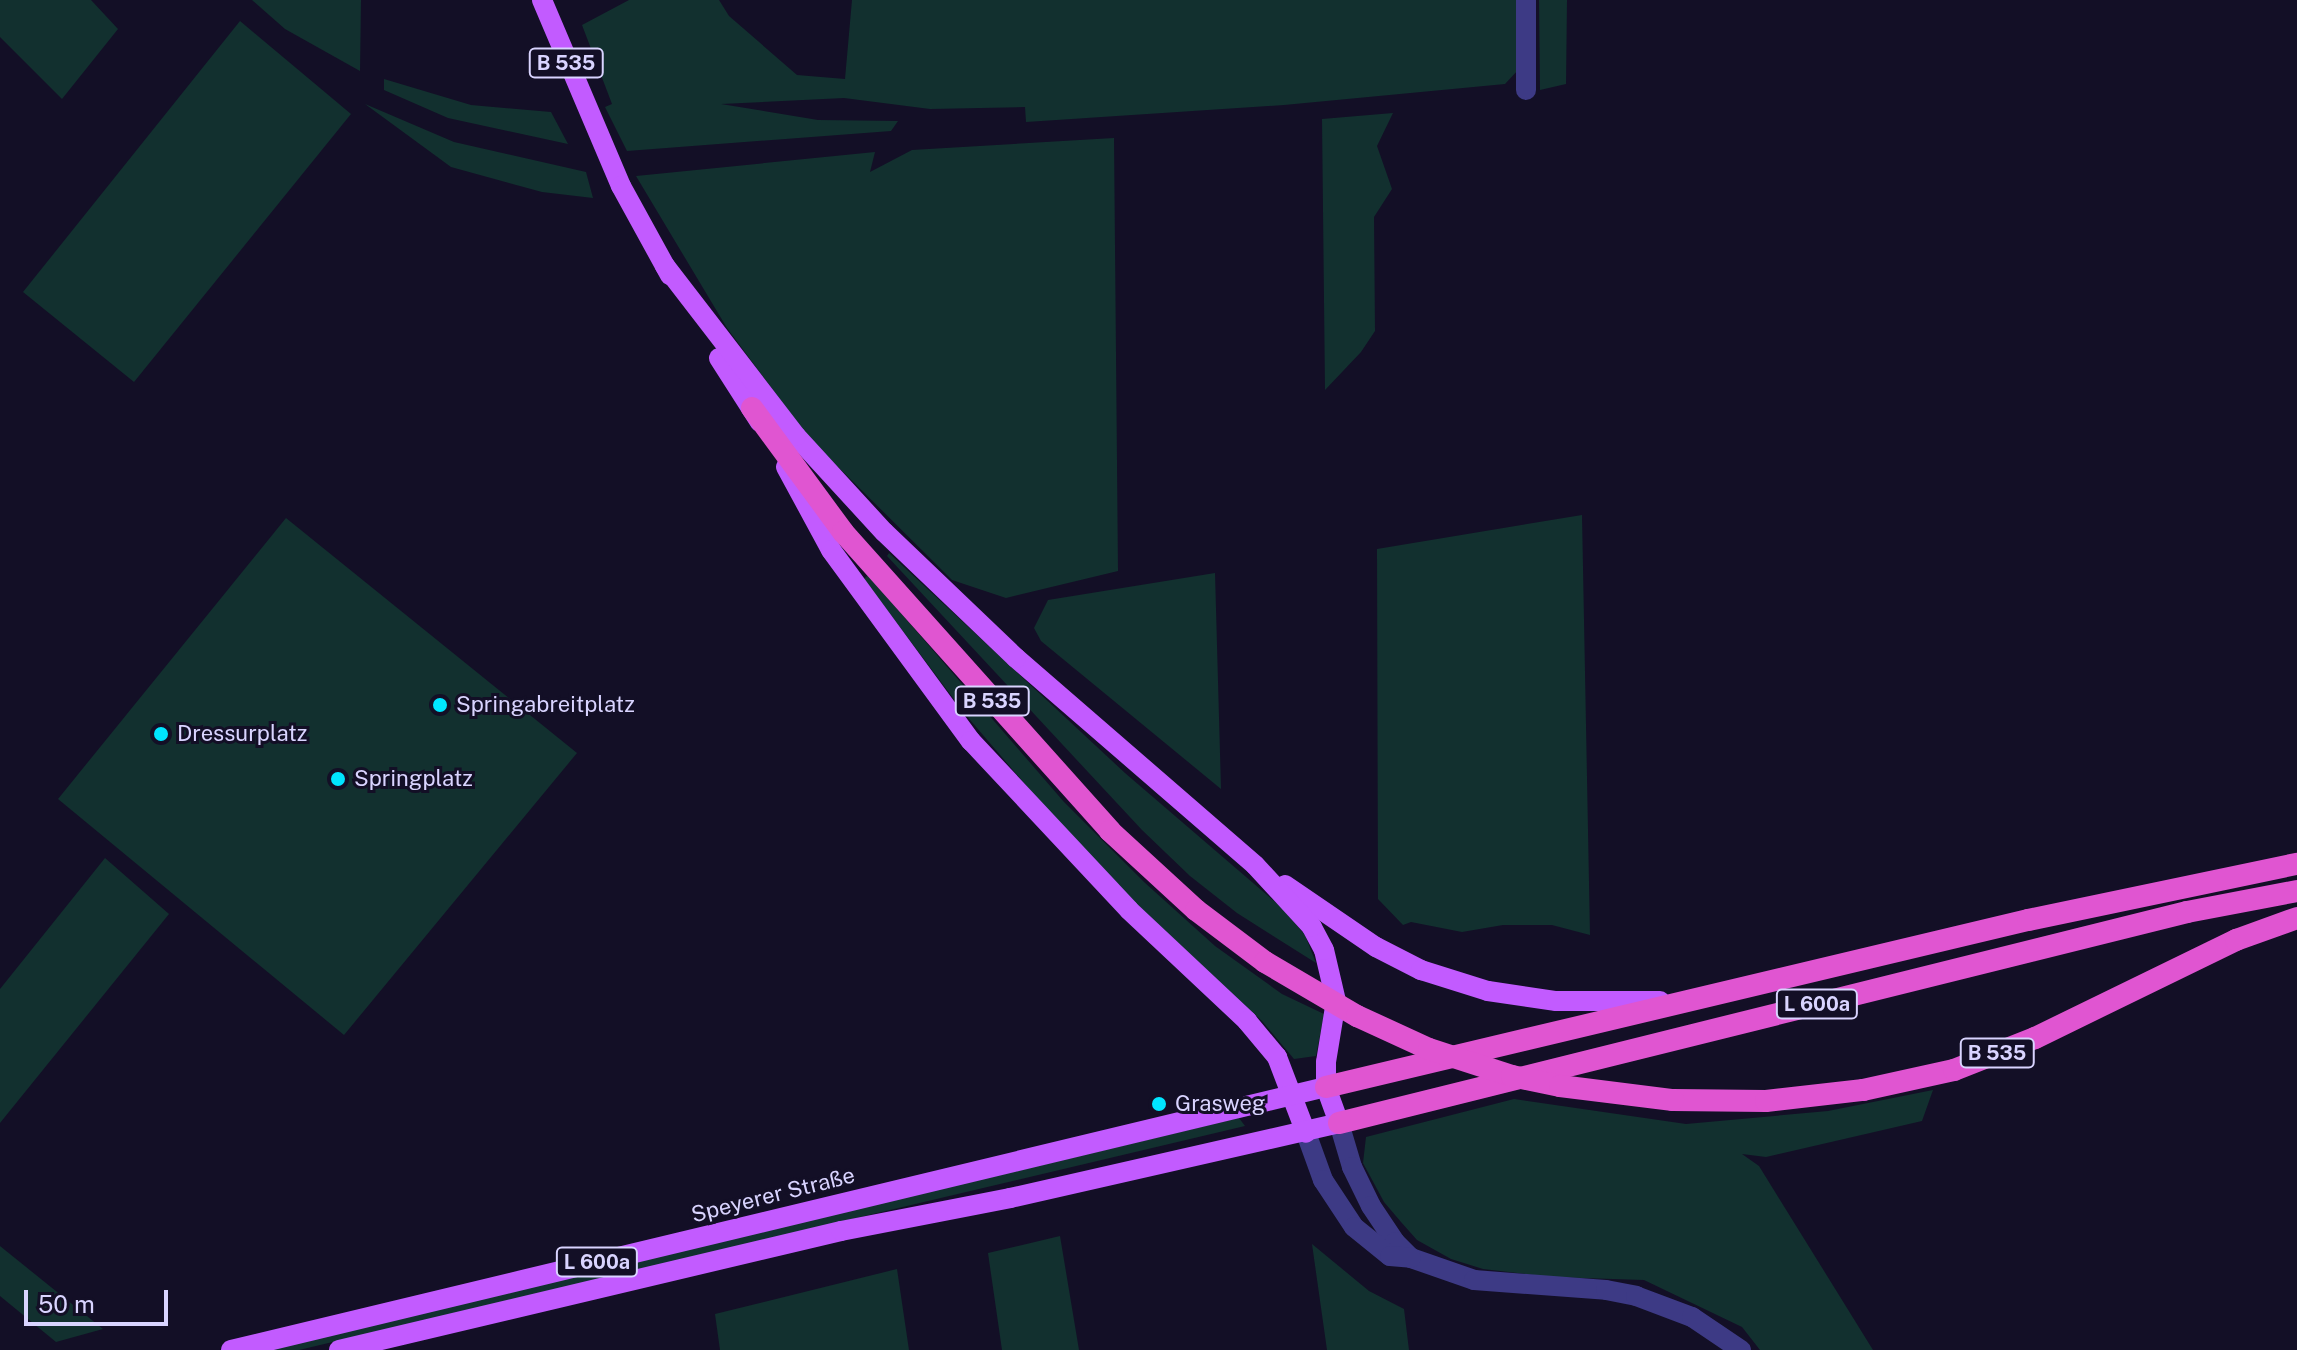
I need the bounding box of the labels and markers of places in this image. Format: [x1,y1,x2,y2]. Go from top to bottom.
place label: Springabreitplatz [456,692,635,718]
marker: Springabreitplatz [431,696,449,714]
place label: Dressurplatz [177,721,307,747]
marker: Dressurplatz [152,725,170,743]
place label: Springplatz [354,766,473,792]
marker: Springplatz [329,770,347,788]
place label: Grasweg [1175,1091,1265,1117]
marker: Grasweg [1150,1095,1168,1113]

